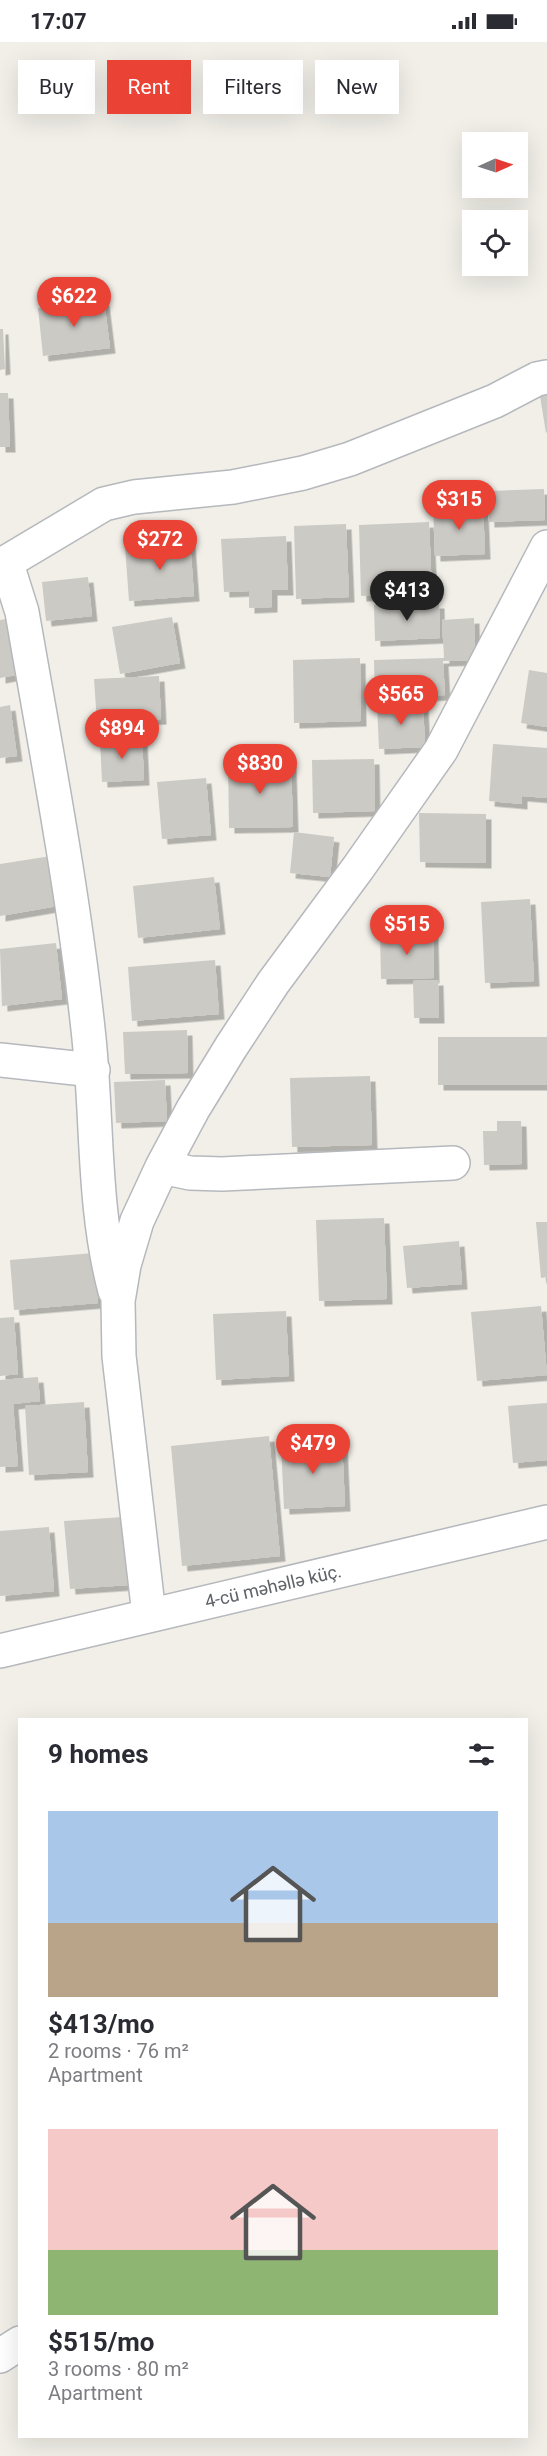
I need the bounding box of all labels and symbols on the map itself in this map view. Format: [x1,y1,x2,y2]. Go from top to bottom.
north arrow [462,132,528,198]
pin: $622 [38,277,110,328]
pin: $315 [423,480,495,531]
pin: $272 [124,520,196,571]
pin: $413 [371,571,443,622]
pin: $565 [365,675,437,726]
pin: $894 [86,709,158,760]
pin: $830 [224,744,296,795]
pin: $515 [371,905,443,956]
pin: $479 [277,1424,349,1475]
street label: 4-cü məhəllə küç. [203,1560,343,1612]

